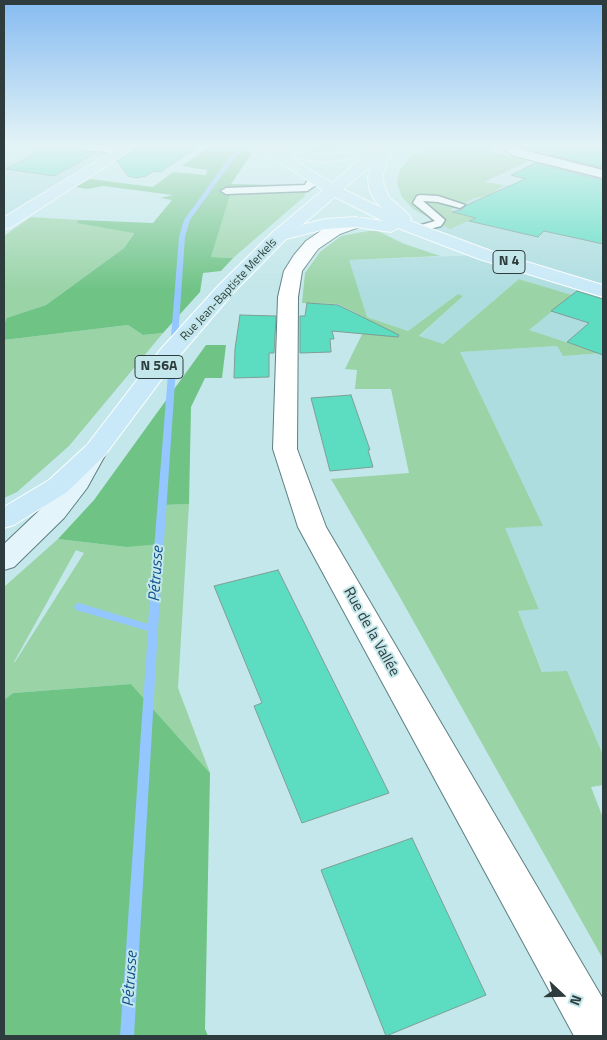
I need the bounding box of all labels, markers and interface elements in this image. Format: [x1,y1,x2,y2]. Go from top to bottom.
street label: Rue Jean-Baptiste Merkels [178,236,280,344]
road number: N 4 [493,250,525,274]
road number: N 56A [135,356,183,378]
water label: Pétrusse [145,546,169,602]
street label: Rue de la Vallée [339,584,403,680]
water label: Pétrusse [119,951,143,1007]
north arrow [537,970,587,1020]
text: N [565,992,588,1009]

